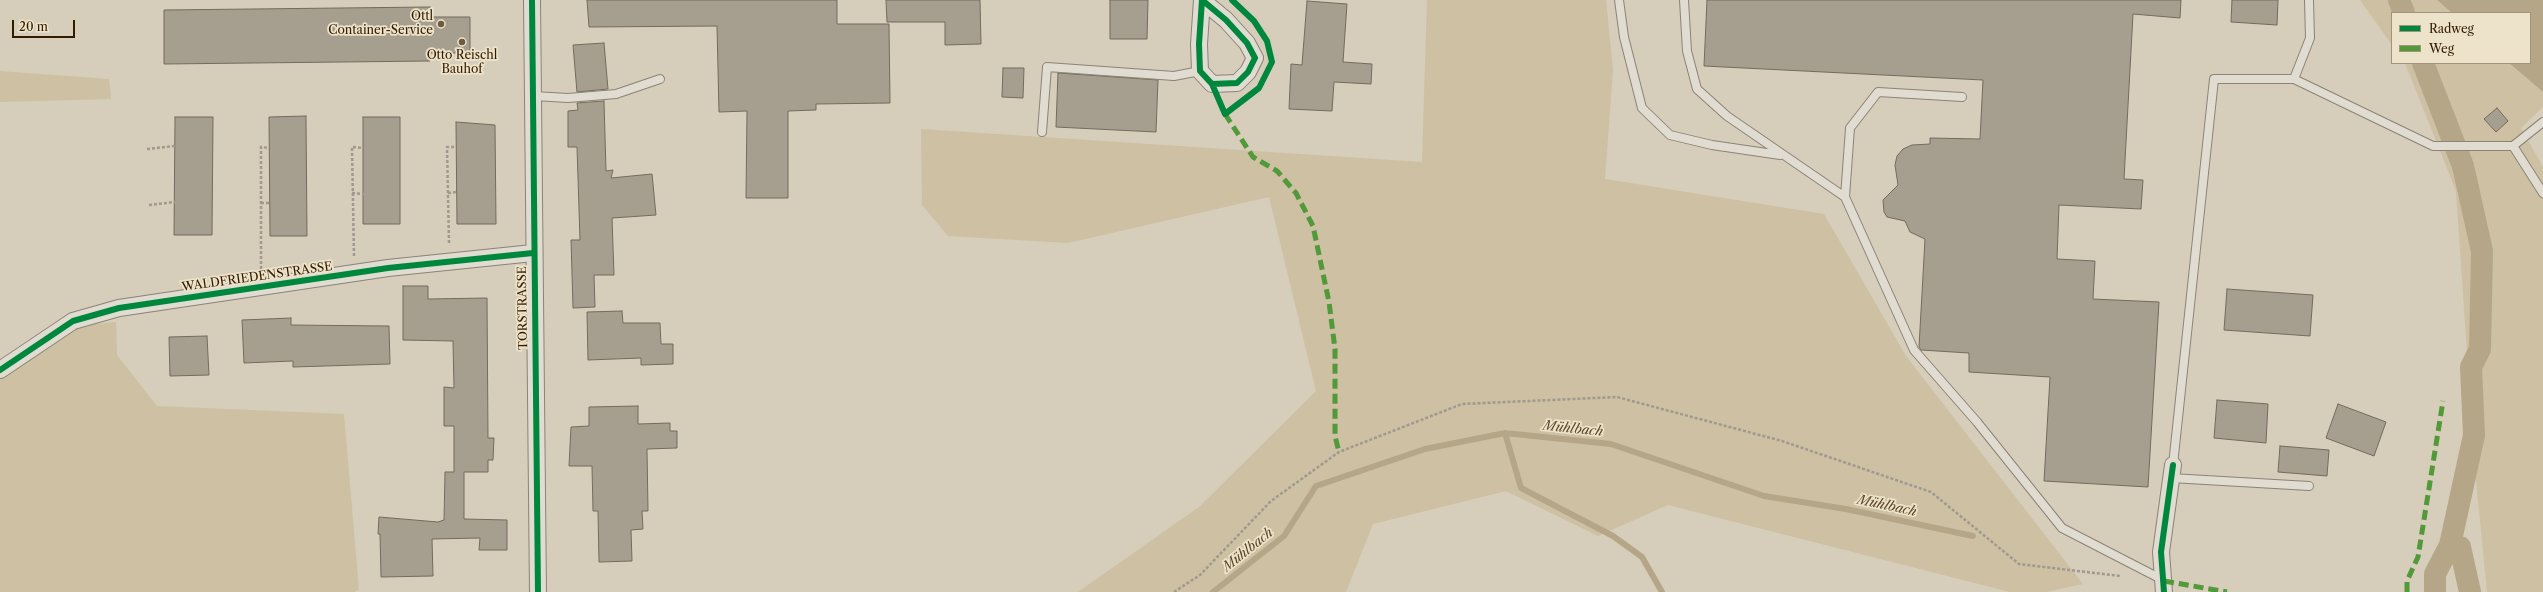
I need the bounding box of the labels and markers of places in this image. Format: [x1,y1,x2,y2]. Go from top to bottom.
place label: Ottl Container-Service [328,10,433,38]
marker: Ottl Container-Service [436,19,446,29]
marker: Otto Reischl Bauhof [457,37,467,47]
place label: Otto Reischl Bauhof [427,49,497,77]

